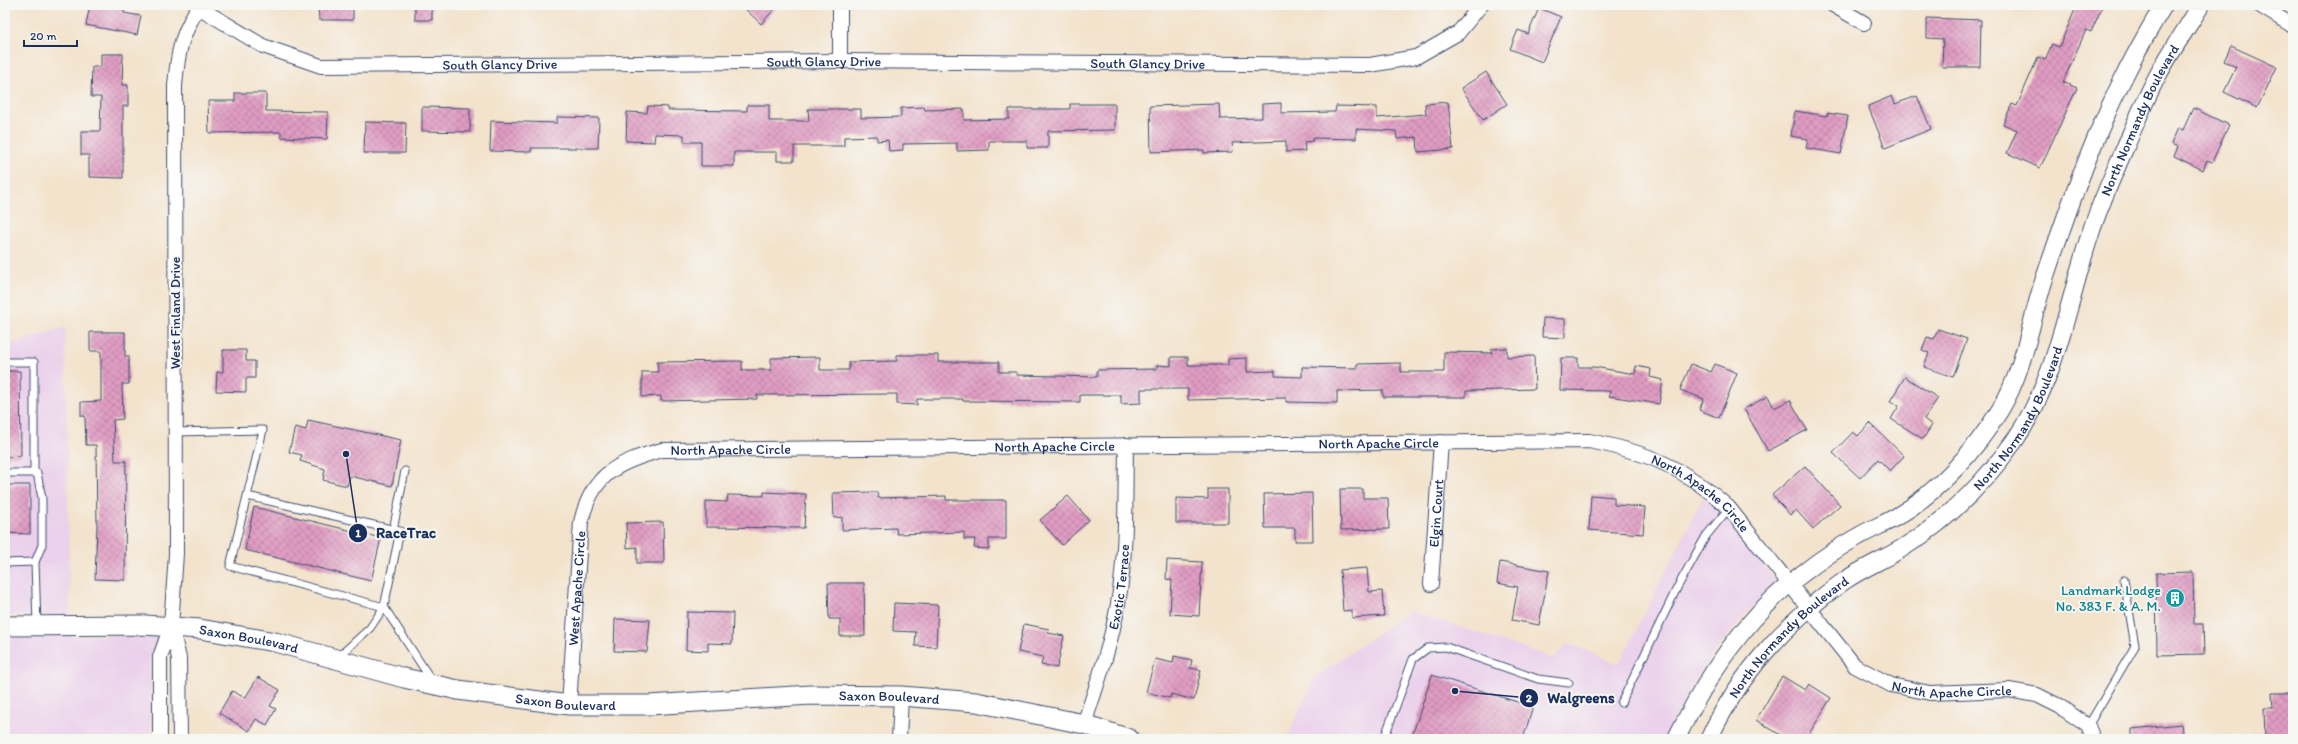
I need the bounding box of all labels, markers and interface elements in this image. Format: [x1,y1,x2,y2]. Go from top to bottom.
scale bar [24,22,77,48]
text: 20 m [30,29,57,43]
street label: North Normandy Boulevard [2097,41,2183,198]
street label: South Glancy Drive [766,53,882,71]
street label: South Glancy Drive [1090,55,1206,73]
street label: South Glancy Drive [442,56,558,74]
street label: West Finland Drive [167,256,184,369]
street label: North Normandy Boulevard [1970,344,2067,494]
street label: North Apache Circle [1318,434,1439,453]
street label: North Apache Circle [994,438,1115,456]
street label: North Apache Circle [670,441,791,459]
street label: North Apache Circle [1649,451,1753,536]
street label: Elgin Court [1426,479,1447,548]
callout: RaceTrac [348,520,444,547]
text: RaceTrac [376,524,436,542]
text: 1 [355,526,361,540]
street label: West Apache Circle [565,530,589,646]
street label: Exotic Terrace [1105,543,1133,631]
street label: North Normandy Boulevard [1725,572,1852,701]
place label: Landmark Lodge No. 383 F. & A. M. [2056,582,2161,615]
building icon: Landmark Lodge No. 383 F. & A. M. [2164,587,2186,609]
street label: Saxon Boulevard [198,621,301,657]
street label: North Apache Circle [1890,677,2012,702]
callout: Walgreens [1519,684,1623,711]
street label: Saxon Boulevard [839,687,940,708]
text: Walgreens [1547,689,1615,708]
street label: Saxon Boulevard [514,690,616,714]
text: 2 [1526,691,1533,705]

